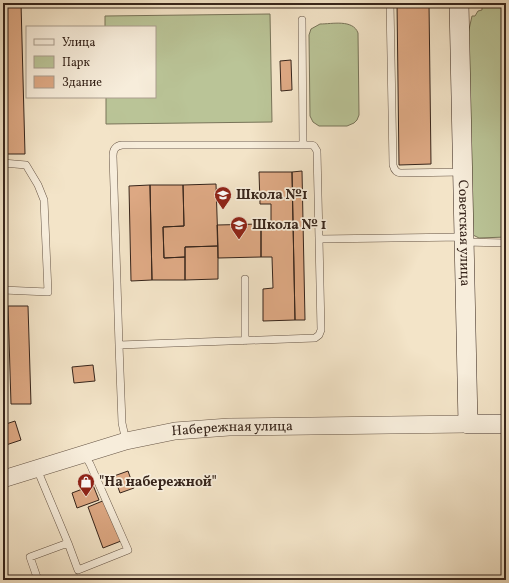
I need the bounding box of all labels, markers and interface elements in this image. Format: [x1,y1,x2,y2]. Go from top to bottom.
legend [26,26,156,98]
text: Улица [62,35,95,51]
text: Парк [62,55,90,71]
text: Здание [62,75,102,91]
street label: Советская улица [453,179,475,287]
school or university icon: Школа №1 [213,185,233,210]
place label: Школа №1 [236,186,308,205]
school or university icon: Школа № 1 [229,215,249,240]
place label: Школа № 1 [252,216,326,235]
street label: Набережная улица [171,417,293,441]
shop icon: "На набережной" [76,472,96,497]
place label: "На набережной" [99,473,217,492]

